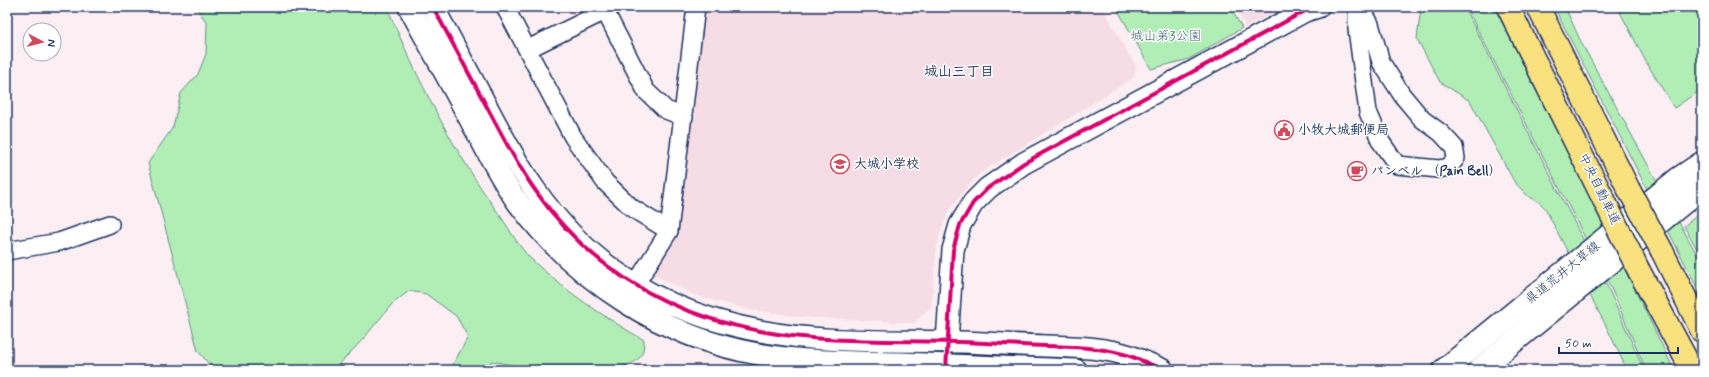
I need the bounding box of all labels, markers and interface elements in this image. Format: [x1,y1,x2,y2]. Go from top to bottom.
north arrow [22,22,62,62]
park label: 城山第3公園 [1131,28,1201,45]
text: N [44,39,58,48]
district label: 城山三丁目 [924,63,994,81]
public building icon: 小牧大城郵便局 [1273,119,1295,141]
place label: 小牧大城郵便局 [1298,122,1389,139]
street label: 中央自動車道 [1574,150,1624,228]
school or university icon: 大城小学校 [829,153,851,175]
place label: 大城小学校 [854,156,919,173]
cafe icon: パンベル （Pain Bell） [1346,160,1368,182]
place label: パンベル （Pain Bell） [1371,163,1502,180]
street label: 県道荒井大草線 [1522,237,1604,308]
scale bar [1559,329,1678,355]
text: 50 m [1565,336,1592,352]

